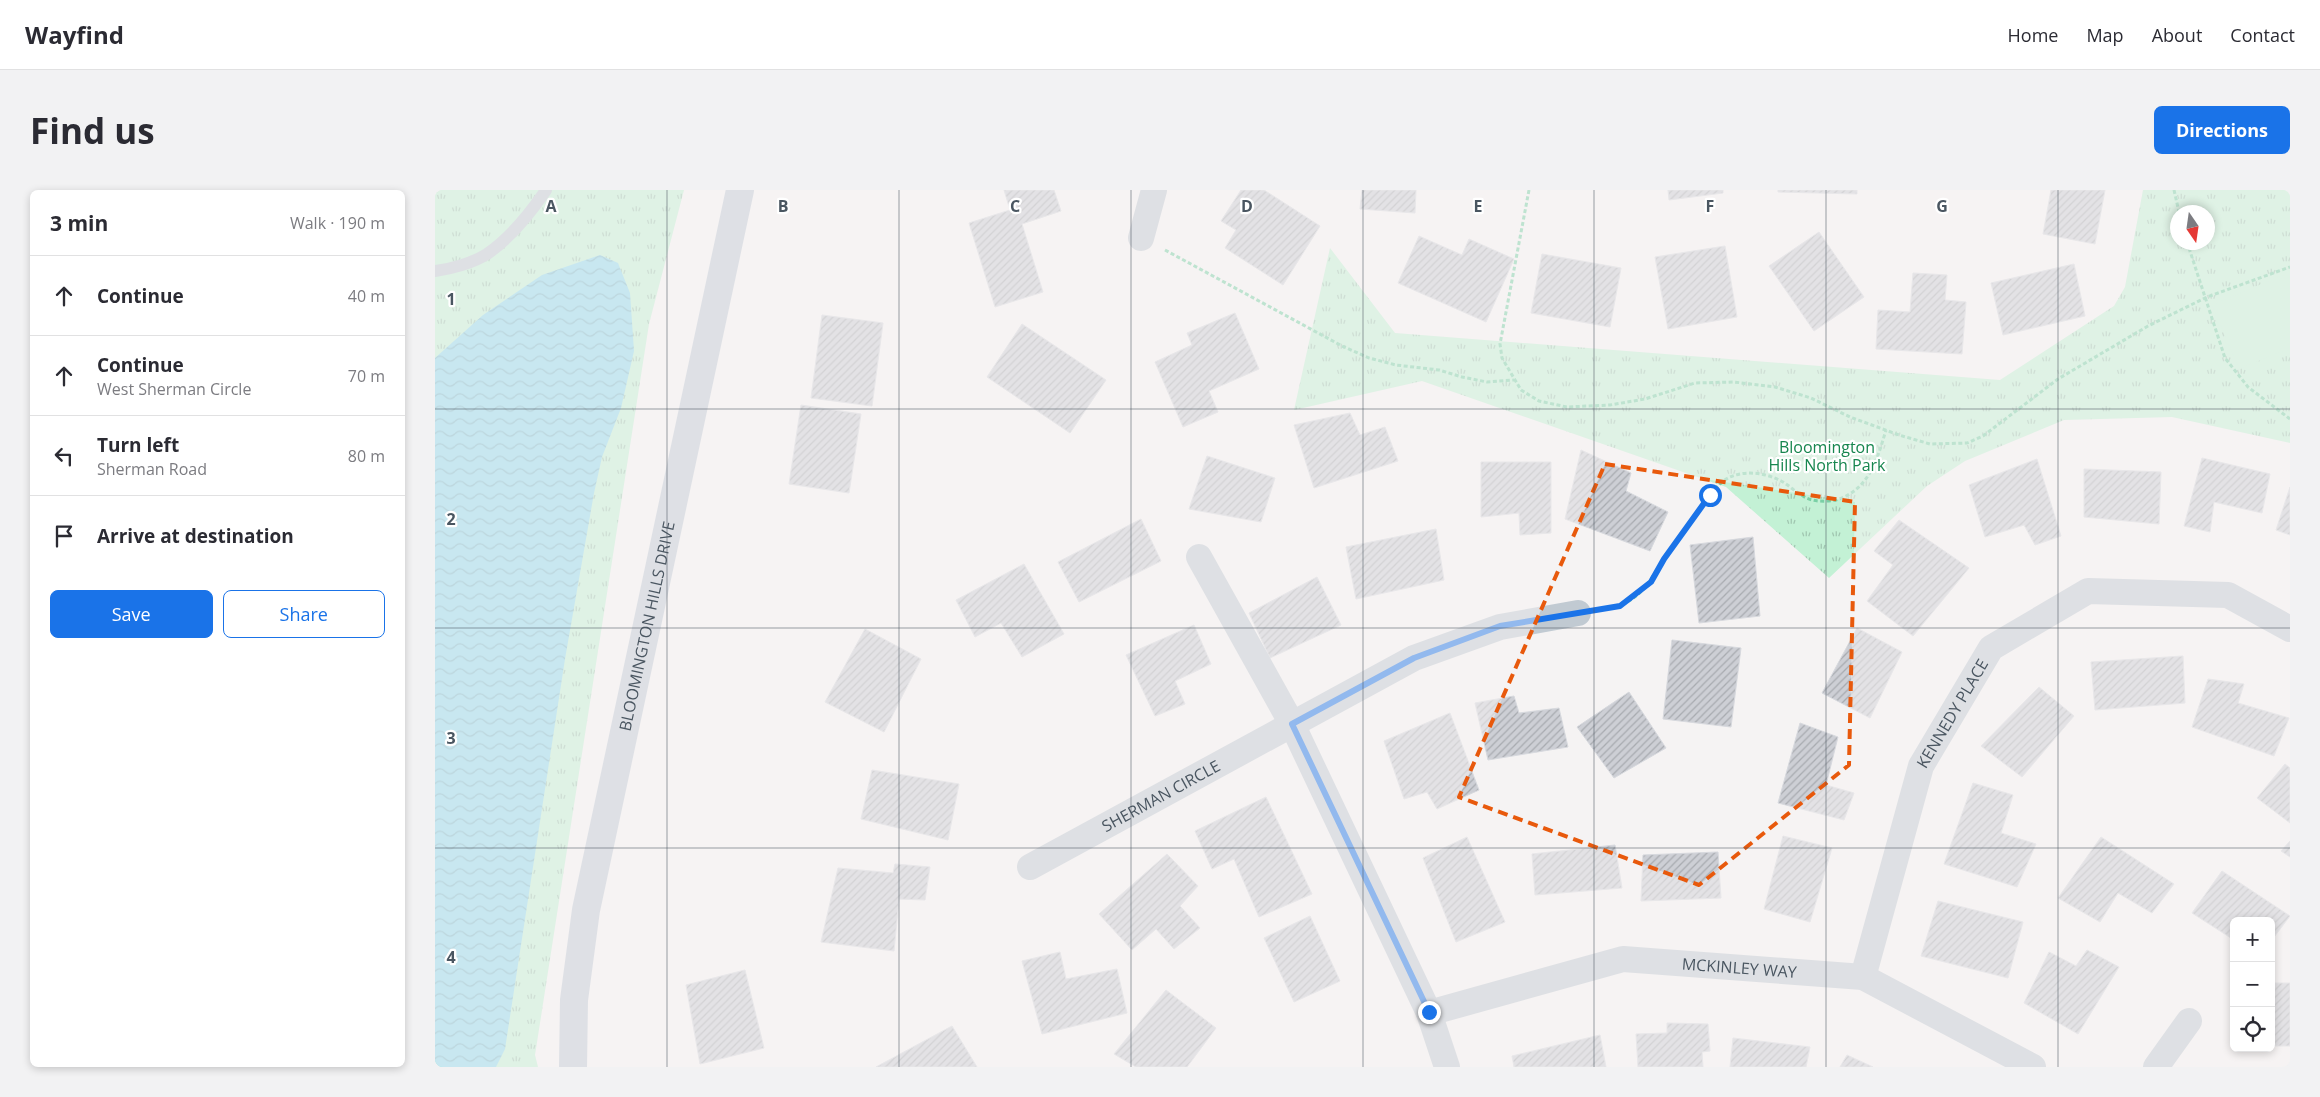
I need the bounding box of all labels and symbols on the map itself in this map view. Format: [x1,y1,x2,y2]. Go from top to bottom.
text: A [545,195,557,217]
text: B [778,195,788,217]
text: C [1010,195,1020,217]
text: D [1241,195,1253,217]
text: E [1474,195,1483,217]
text: F [1706,195,1714,217]
text: G [1936,195,1948,217]
north arrow [2170,205,2215,250]
text: 1 [446,288,456,310]
park label: Bloomington Hills North Park [1768,436,1886,476]
route start [1699,484,1722,507]
text: 2 [446,508,456,530]
street label: BLOOMINGTON HILLS DRIVE [614,519,680,733]
street label: KENNEDY PLACE [1911,655,1993,772]
text: 3 [446,727,456,749]
street label: SHERMAN CIRCLE [1098,755,1224,837]
text: 4 [446,946,456,968]
street label: MCKINLEY WAY [1681,952,1798,983]
route end [1418,1001,1441,1024]

